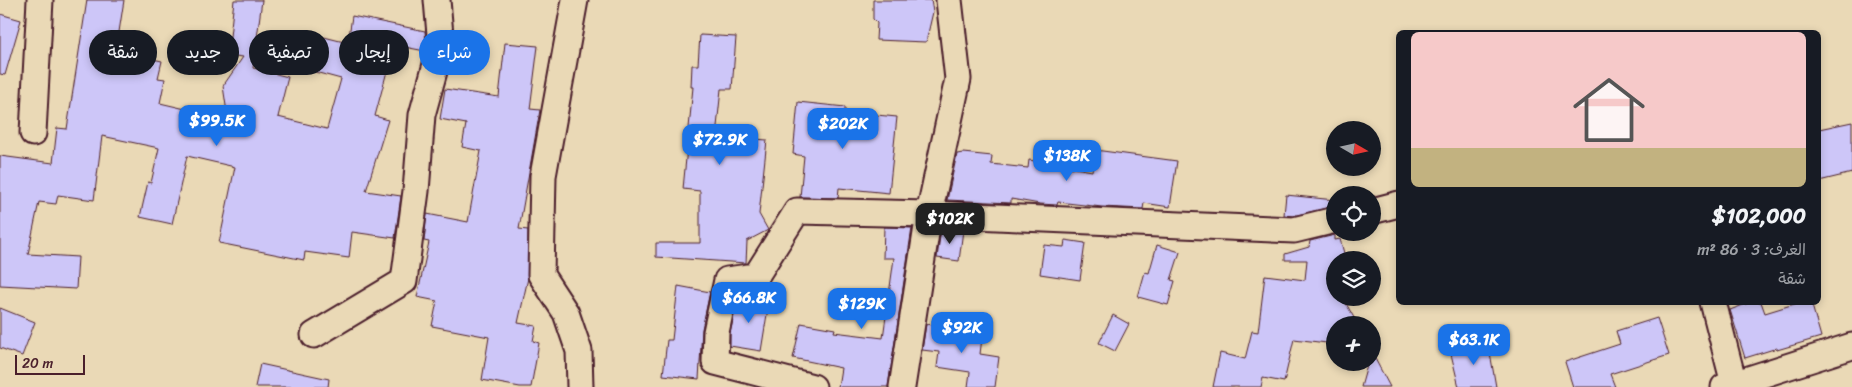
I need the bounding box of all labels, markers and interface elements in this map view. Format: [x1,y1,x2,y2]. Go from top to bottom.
chip: شقة [89,30,157,75]
chip: جديد [167,30,239,75]
chip: تصفية [249,30,329,75]
chip: إيجار [339,30,409,75]
chip: شراء [419,30,490,75]
icon: home [1564,65,1654,155]
pin: $99.5K [176,104,258,147]
text: $99.5K [190,106,244,135]
pin: $202K [808,108,878,150]
text: $202K [818,109,868,138]
north arrow [1326,121,1381,176]
map controls [1326,121,1381,371]
pin: $72.9K [679,124,761,166]
text: $72.9K [693,125,747,154]
pin: $138K [1032,140,1102,182]
text: $138K [1044,141,1090,170]
button: locate [1326,186,1381,241]
text: $102,000 [1712,197,1806,235]
pin: $102K [915,202,985,245]
text: $102K [927,204,973,233]
text: الغرف: 3 · 86 m² [1697,235,1806,264]
button: layers [1326,251,1381,306]
text: شقة [1778,264,1806,293]
pin: $66.8K [708,282,790,324]
text: $66.8K [722,283,776,312]
pin: $129K [827,288,897,330]
text: $129K [839,289,885,318]
pin: $92K [932,312,992,354]
text: $92K [942,313,982,342]
button: + [1326,316,1381,371]
pin: $63.1K [1433,324,1515,366]
text: $63.1K [1449,325,1499,354]
text: 20 m [22,351,53,376]
scale bar [15,352,85,375]

